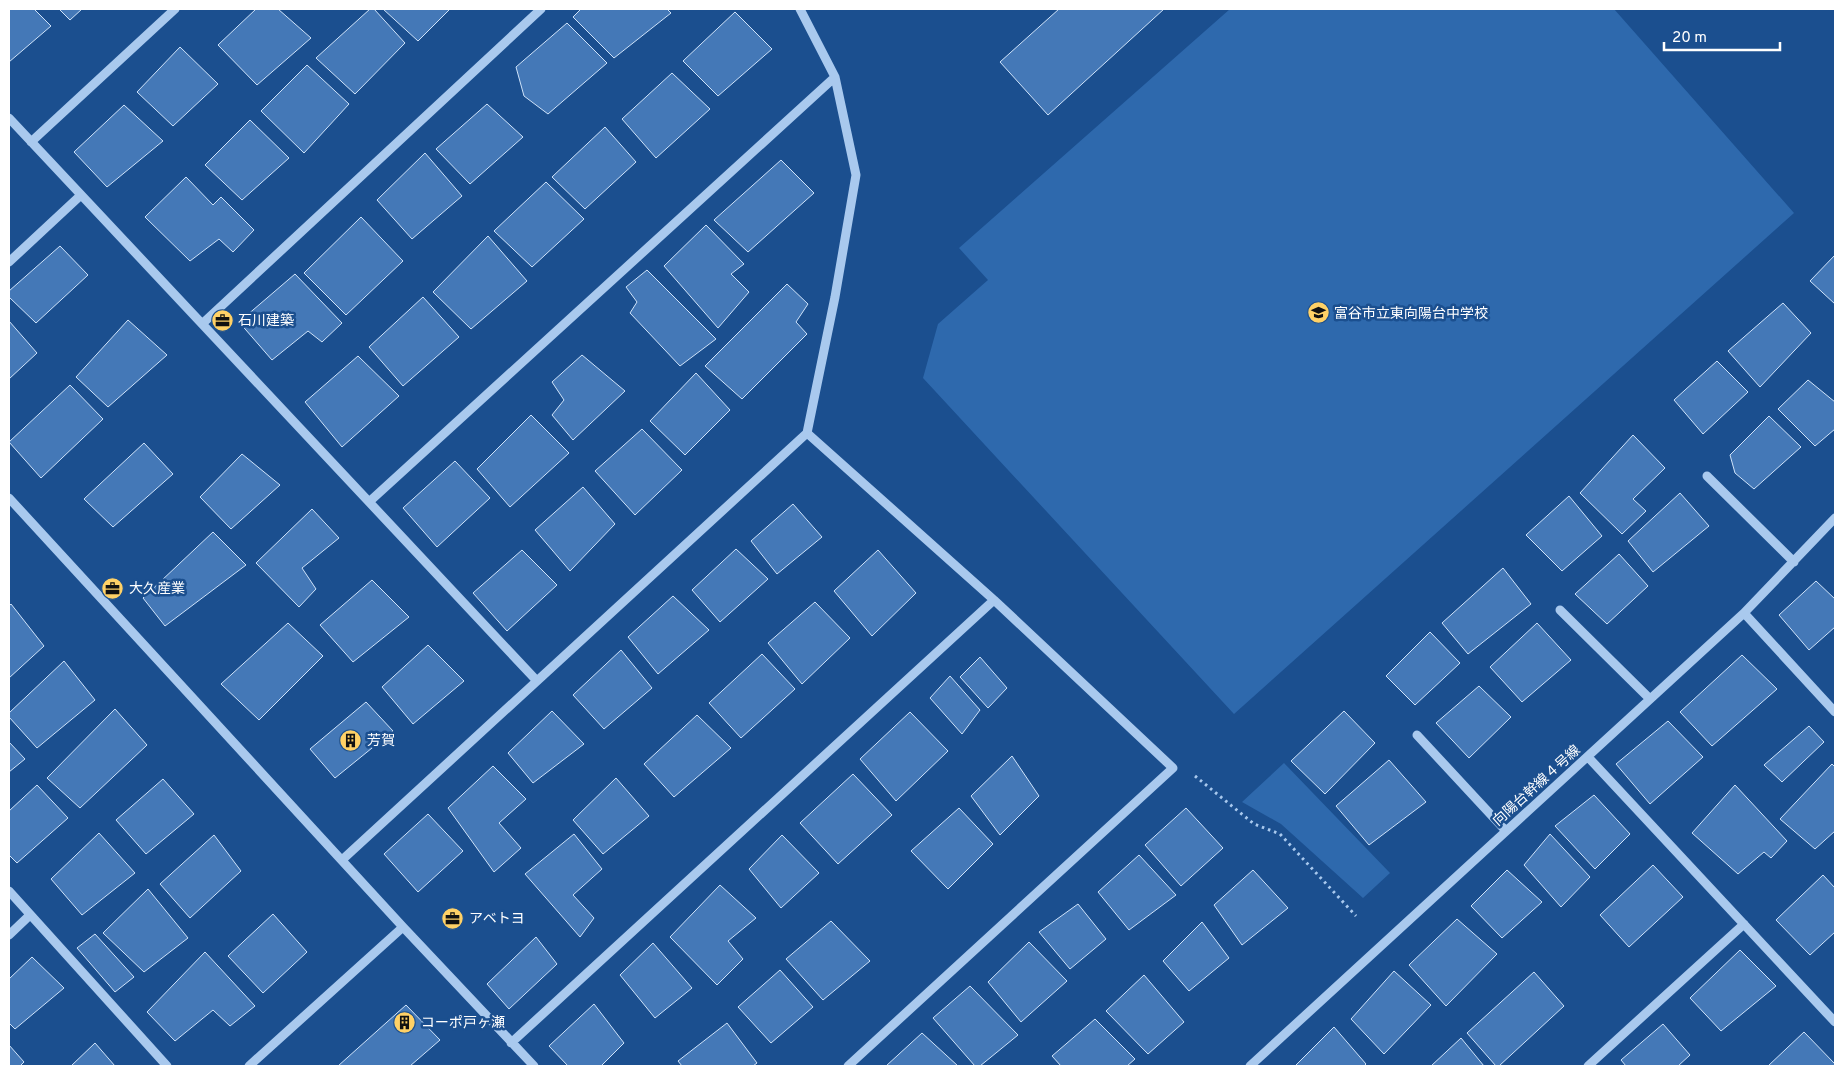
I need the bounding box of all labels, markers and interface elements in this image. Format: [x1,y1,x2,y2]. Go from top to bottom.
scale bar [1664,20,1780,52]
text: 20 m [1672,29,1707,48]
school or university icon: 富谷市立東向陽台中学校 [1306,301,1330,325]
place label: 富谷市立東向陽台中学校 [1334,305,1488,323]
office icon: 石川建築 [210,308,234,332]
place label: 石川建築 [238,313,294,330]
office icon: 大久産業 [101,576,125,600]
place label: 大久産業 [129,581,185,598]
building icon: 芳賀 [339,728,363,752]
place label: 芳賀 [367,733,395,750]
street label: 向陽台幹線４号線 [1489,742,1584,830]
office icon: アベトヨ [441,906,465,930]
place label: アベトヨ [469,911,525,928]
building icon: コーポ戸ヶ瀬 [393,1010,417,1034]
place label: コーポ戸ヶ瀬 [421,1015,505,1032]

